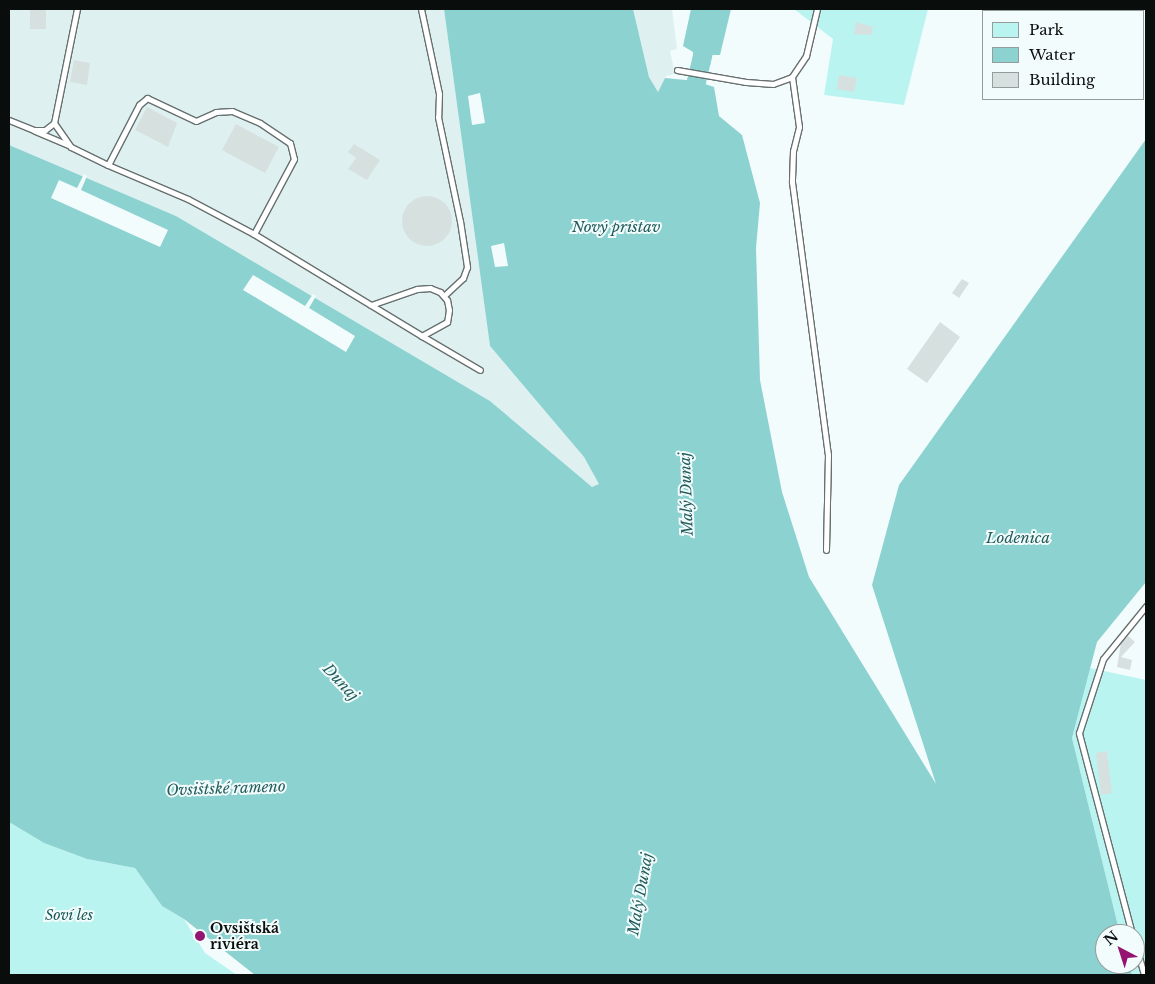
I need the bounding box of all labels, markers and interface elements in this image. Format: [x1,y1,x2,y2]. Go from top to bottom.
legend [982,10,1145,100]
text: Park [1029,20,1064,39]
text: Water [1029,45,1075,64]
text: Building [1029,70,1095,89]
water label: Nový prístav [571,218,661,236]
water label: Malý Dunaj [676,452,696,536]
water label: Lodenica [986,529,1050,547]
water label: Dunaj [319,660,363,704]
water label: Ovsištské rameno [166,777,286,799]
water label: Malý Dunaj [624,851,656,937]
park label: Soví les [45,907,93,923]
place label: Ovsištská riviéra [210,920,279,952]
north arrow [1095,924,1145,974]
text: N [1100,927,1122,949]
marker: Ovsištská riviéra [194,930,206,942]

